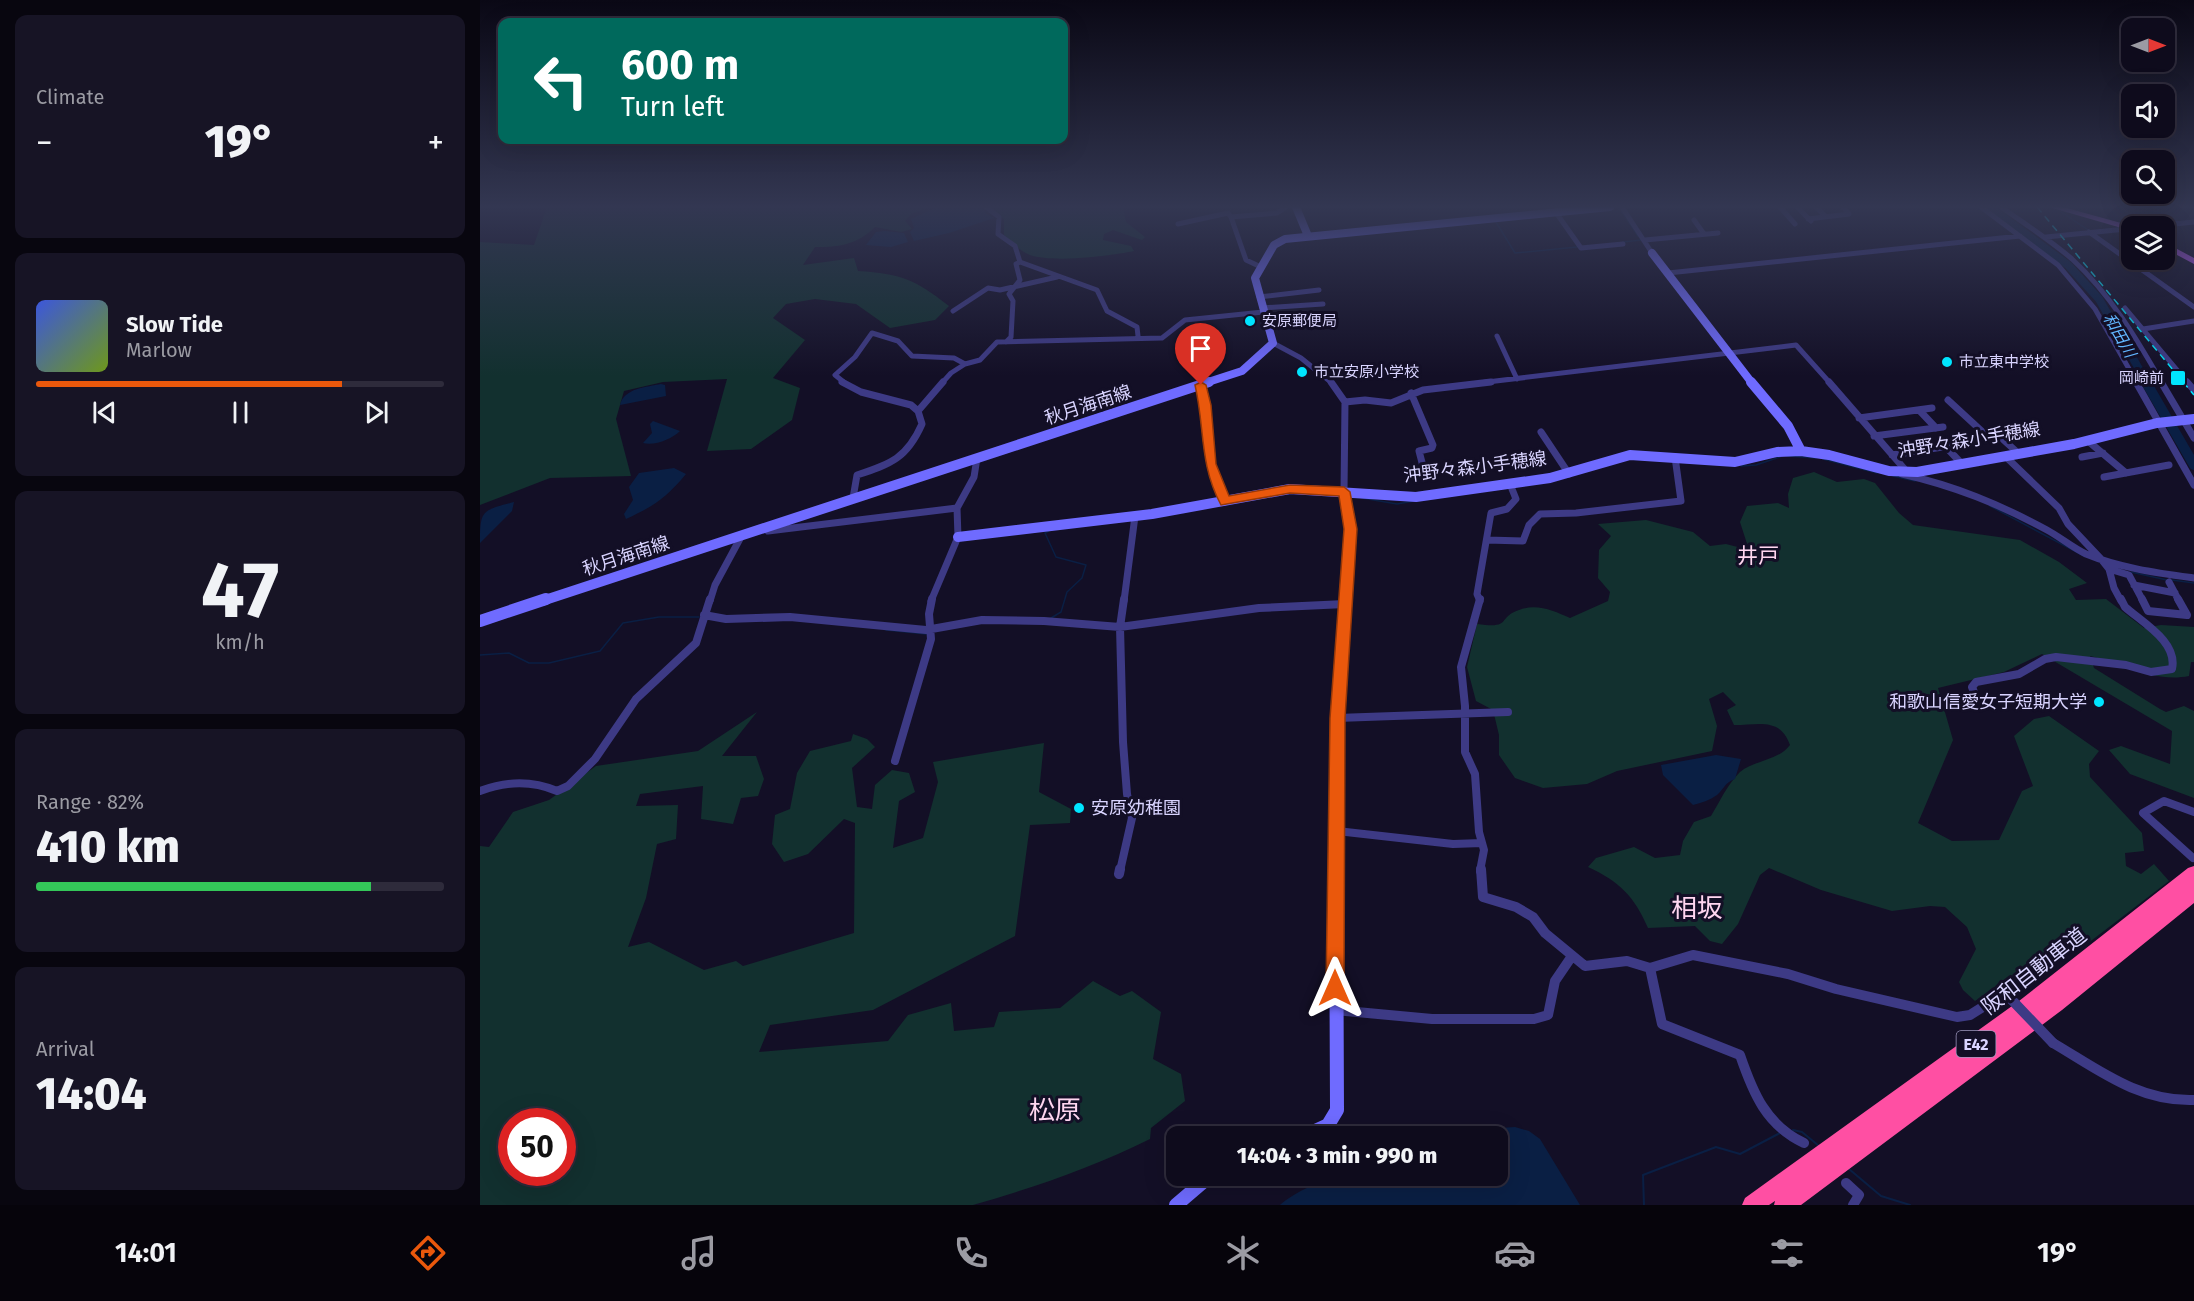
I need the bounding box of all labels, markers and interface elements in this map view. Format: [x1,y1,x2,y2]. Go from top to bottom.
north arrow [2121,18,2175,72]
map controls [2121,18,2175,270]
text: 600 m [621,40,739,90]
icon: left [522,42,600,120]
button: sound [2121,84,2175,138]
text: Climate [36,85,104,109]
text: Turn left [621,91,724,123]
text: 19° [205,115,275,169]
text: − [36,123,53,163]
text: + [428,123,444,163]
button: search [2121,150,2175,204]
button: layers [2121,216,2175,270]
water label: 和田川 [2099,310,2141,363]
text: Slow Tide [126,311,223,338]
place label: 安原郵便局 [1262,312,1337,330]
marker: 安原郵便局 [1243,314,1257,328]
pin [1175,323,1226,385]
icon: arrive [1184,332,1217,365]
text: Marlow [126,338,192,362]
place label: 市立東中学校 [1959,353,2049,371]
marker: 市立東中学校 [1940,355,1954,369]
place label: 市立安原小学校 [1314,363,1419,381]
marker: 市立安原小学校 [1295,365,1309,379]
place label: 岡崎前 [2119,369,2164,387]
marker: 岡崎前 [2169,369,2187,387]
street label: 秋月海南線 [1042,381,1134,429]
icon: previous [88,396,121,429]
icon: pause [224,396,257,429]
icon: next [360,396,393,429]
street label: 沖野々森小手穂線 [1896,418,2042,462]
street label: 沖野々森小手穂線 [1402,447,1548,487]
street label: 秋月海南線 [580,532,672,580]
district label: 井戸 [1737,543,1779,569]
text: 47 [201,544,279,638]
text: km/h [215,630,265,654]
place label: 和歌山信愛女子短期大学 [1889,691,2087,713]
marker: 和歌山信愛女子短期大学 [2092,695,2106,709]
text: Range · 82% [36,790,144,814]
place label: 安原幼稚園 [1091,797,1181,819]
marker: 安原幼稚園 [1072,801,1086,815]
text: 410 km [36,820,180,874]
district label: 相坂 [1671,893,1723,924]
street label: 阪和自動車道 [1976,922,2092,1020]
position arrow [1303,956,1367,1020]
road number: E42 [1956,1031,1996,1057]
text: Arrival [36,1037,95,1061]
text: 14:04 [36,1067,147,1121]
district label: 松原 [1029,1095,1081,1126]
speed limit sign: 50 [498,1108,576,1186]
text: 14:04 · 3 min · 990 m [1237,1142,1437,1169]
icon: directions [407,1232,449,1274]
icon: music [678,1232,720,1274]
icon: phone [950,1232,992,1274]
icon: climate [1222,1232,1264,1274]
icon: car [1494,1232,1536,1274]
icon: filters [1766,1232,1808,1274]
text: 14:01 [115,1237,177,1269]
text: 19° [2037,1237,2079,1269]

